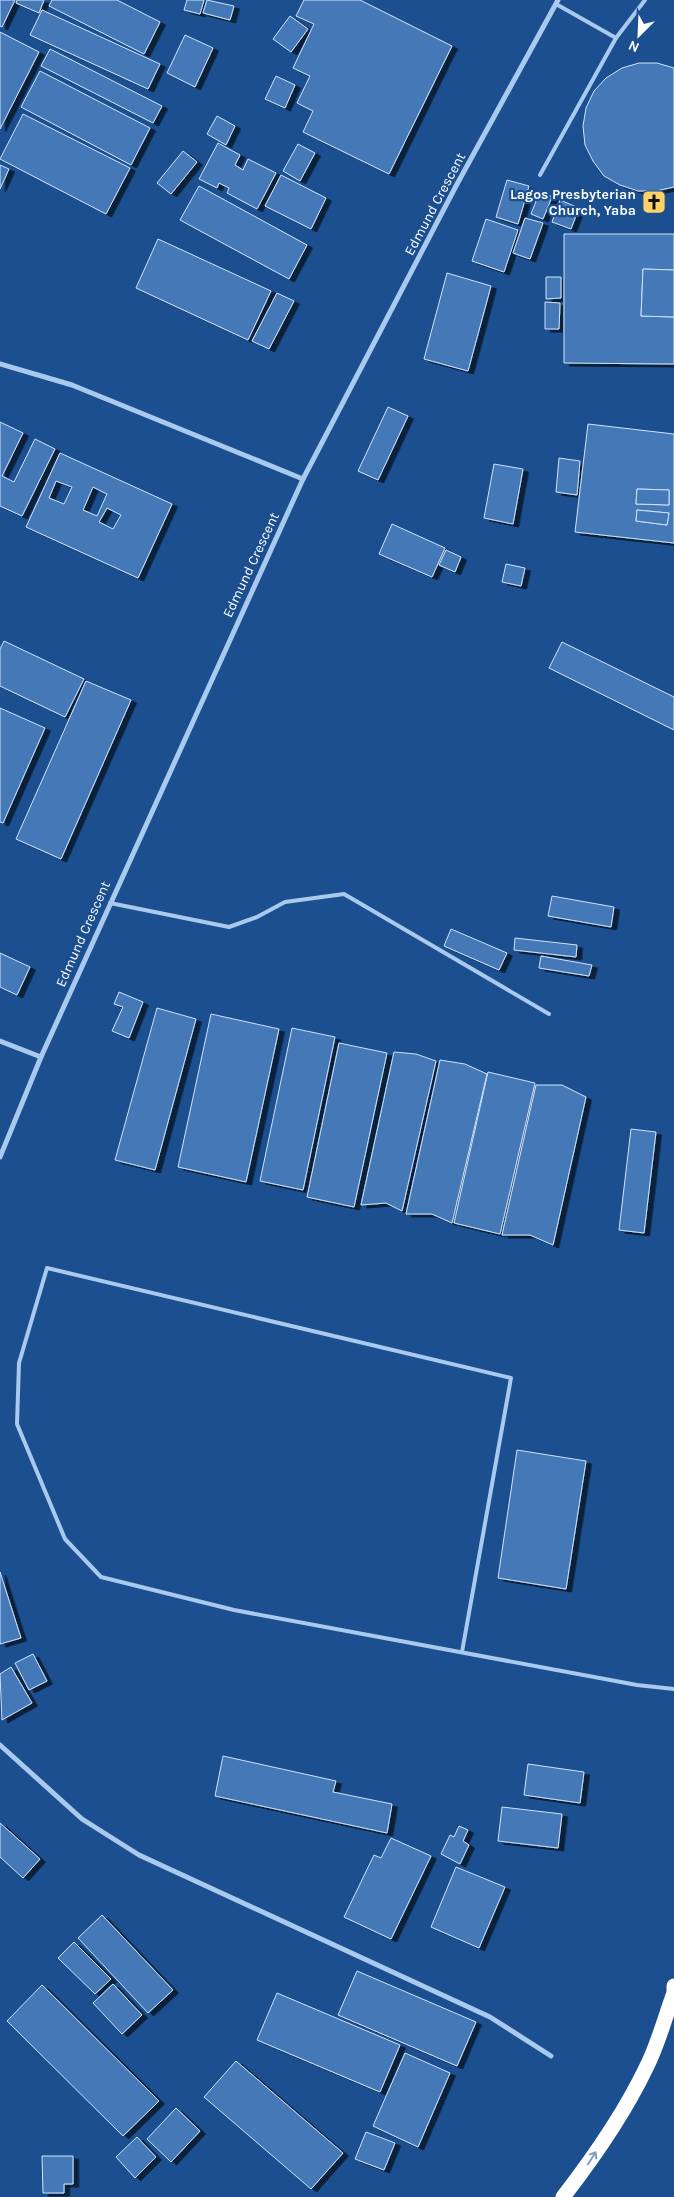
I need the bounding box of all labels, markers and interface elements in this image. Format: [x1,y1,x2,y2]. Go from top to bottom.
north arrow [614,10,664,60]
text: N [626,37,642,56]
street label: Edmund Crescent [401,150,469,258]
place label: Lagos Presbyterian Church, Yaba [510,186,636,219]
church icon: Lagos Presbyterian Church, Yaba [641,189,667,215]
street label: Edmund Crescent [219,510,283,620]
street label: Edmund Crescent [52,878,114,990]
one-way arrow [588,2152,598,2166]

